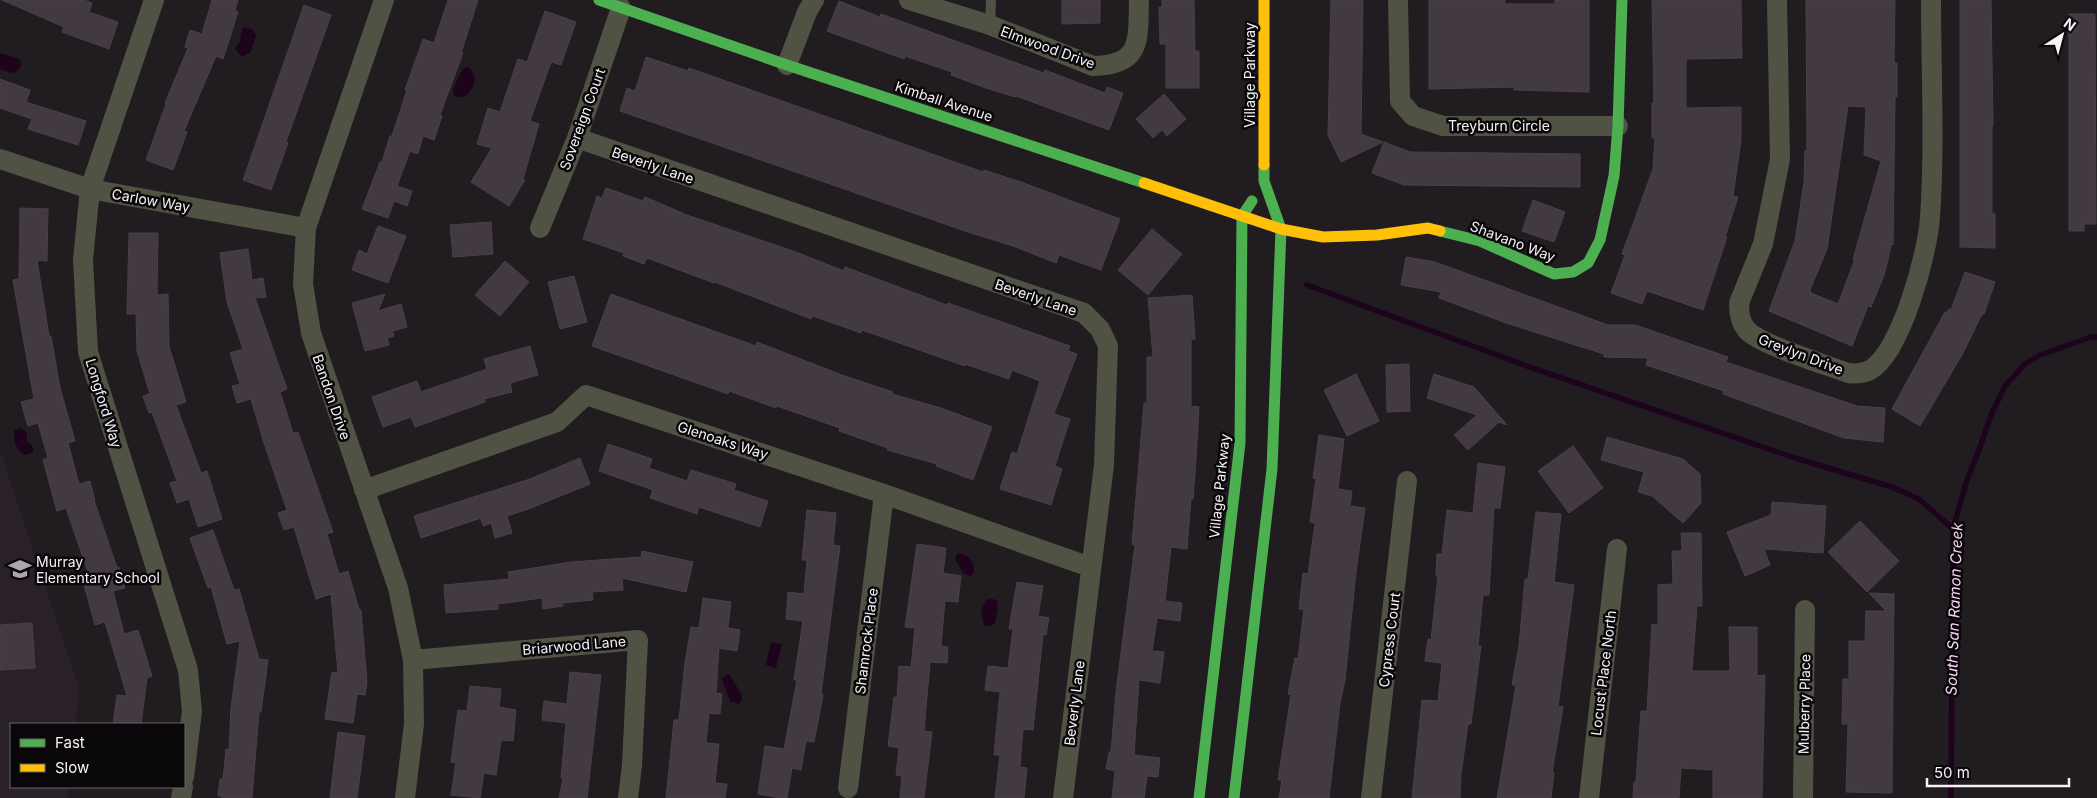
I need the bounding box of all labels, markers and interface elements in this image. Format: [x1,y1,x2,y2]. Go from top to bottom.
north arrow [2037,10,2087,60]
text: N [2061,14,2079,34]
street label: Elmwood Drive [998,22,1098,72]
street label: Village Parkway [1241,22,1258,128]
street label: Sovereign Court [556,65,608,172]
street label: Kimball Avenue [893,77,995,125]
street label: Treyburn Circle [1448,117,1550,134]
street label: Beverly Lane [610,143,696,187]
street label: Carlow Way [111,185,192,215]
street label: Shavano Way [1468,217,1558,265]
street label: Beverly Lane [993,275,1079,319]
street label: Greylyn Drive [1756,330,1846,378]
street label: Bandon Drive [309,352,355,442]
street label: Longford Way [82,356,126,450]
street label: Glenoaks Way [676,417,771,463]
street label: Village Parkway [1205,433,1233,539]
water label: South San Ramon Creek [1941,521,1967,696]
place label: Murray Elementary School [36,553,160,586]
school or university icon: Murray Elementary School [7,556,33,582]
street label: Shamrock Place [851,587,881,695]
street label: Cypress Court [1375,591,1403,688]
street label: Locust Place North [1587,609,1619,737]
street label: Briarwood Lane [521,632,627,658]
street label: Mulberry Place [1795,654,1813,754]
street label: Beverly Lane [1060,659,1088,747]
legend [10,723,185,788]
text: Fast [55,733,85,752]
scale bar [1927,756,2070,788]
text: Slow [55,758,89,777]
text: 50 m [1934,763,1970,782]

